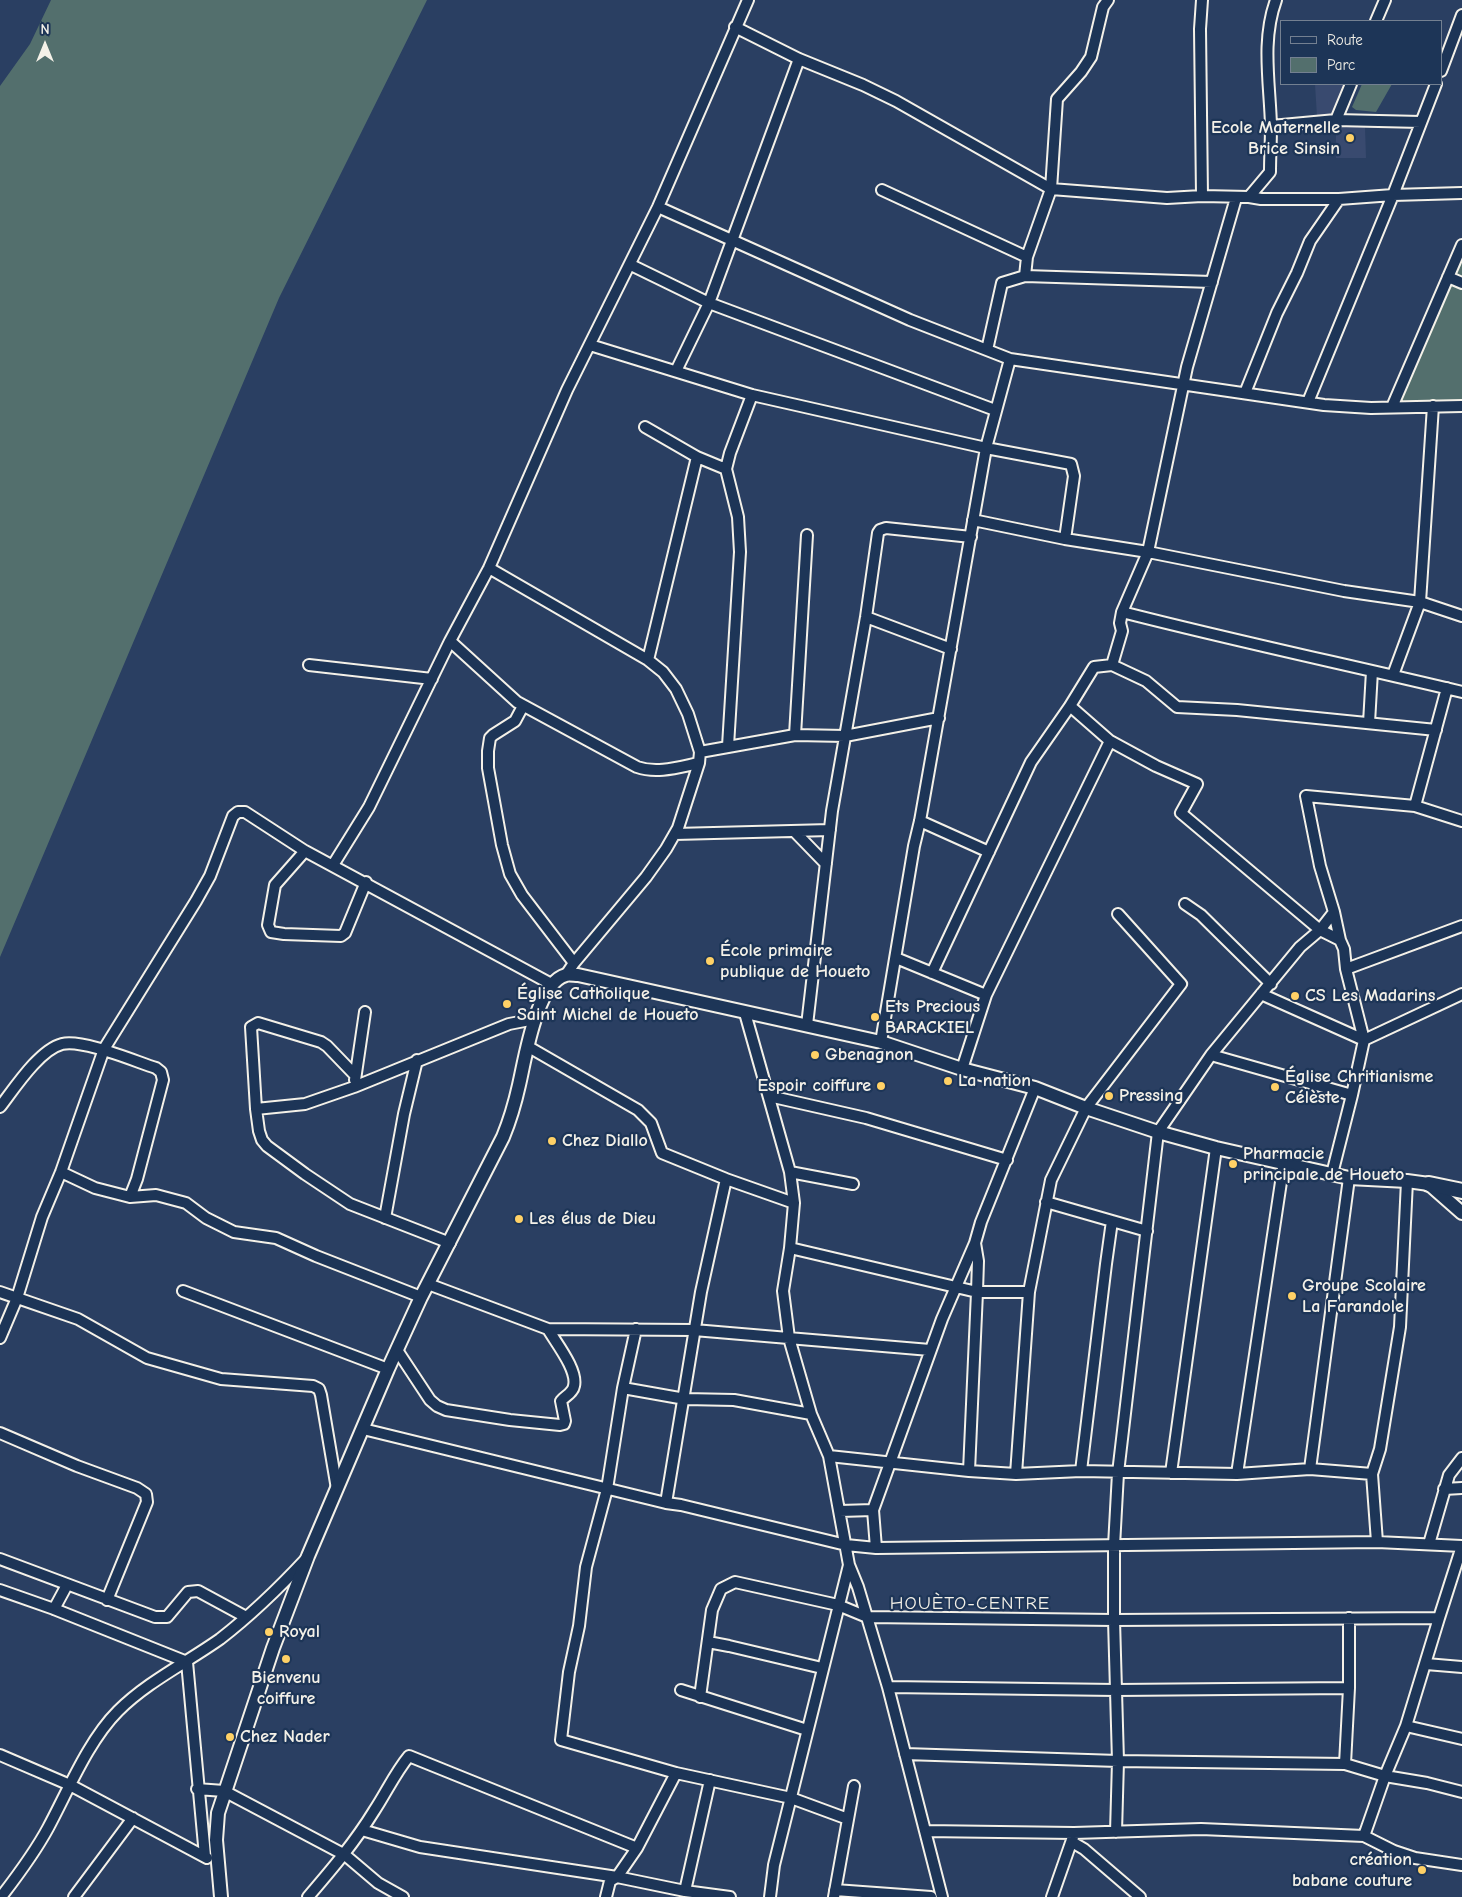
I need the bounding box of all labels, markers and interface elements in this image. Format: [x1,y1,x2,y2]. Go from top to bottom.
north arrow [20,20,70,70]
legend [1280,20,1442,85]
text: N [40,21,50,38]
text: Route [1327,31,1363,49]
text: Parc [1327,56,1355,74]
place label: Ecole Maternelle Brice Sinsin [1211,117,1340,160]
marker: Ecole Maternelle Brice Sinsin [1344,132,1356,144]
place label: École primaire publique de Houeto [720,940,870,982]
marker: École primaire publique de Houeto [704,955,716,967]
place label: Église Catholique Saint Michel de Houeto [517,983,699,1026]
place label: CS Les Madarins [1305,985,1435,1007]
marker: CS Les Madarins [1289,990,1301,1002]
place label: Ets Precious BARACKIEL [885,996,980,1038]
marker: Église Catholique Saint Michel de Houeto [501,998,513,1010]
marker: Ets Precious BARACKIEL [869,1011,881,1023]
place label: Gbenagnon [825,1044,914,1066]
marker: Gbenagnon [809,1049,821,1061]
place label: Église Chritianisme Célèste [1285,1066,1433,1108]
place label: La nation [958,1070,1031,1092]
place label: Espoir coiffure [757,1075,871,1097]
marker: La nation [942,1075,954,1087]
marker: Espoir coiffure [875,1080,887,1092]
marker: Église Chritianisme Célèste [1269,1081,1281,1093]
place label: Pressing [1119,1085,1184,1107]
marker: Pressing [1103,1090,1115,1102]
place label: Chez Diallo [562,1130,648,1152]
marker: Chez Diallo [546,1135,558,1147]
place label: Pharmacie principale de Houeto [1243,1143,1404,1186]
marker: Pharmacie principale de Houeto [1227,1158,1239,1170]
place label: Les élus de Dieu [529,1208,656,1230]
marker: Les élus de Dieu [513,1213,525,1225]
place label: Groupe Scolaire La Farandole [1302,1275,1426,1318]
marker: Groupe Scolaire La Farandole [1286,1290,1298,1302]
district label: HOUÈTO-CENTRE [888,1593,1052,1615]
place label: Royal [279,1621,320,1643]
marker: Royal [263,1626,275,1638]
marker: Bienvenu coiffure [280,1653,292,1665]
place label: Bienvenu coiffure [251,1667,321,1710]
place label: Chez Nader [240,1726,330,1748]
marker: Chez Nader [224,1731,236,1743]
place label: création babane couture [1292,1849,1412,1892]
marker: création babane couture [1416,1864,1428,1876]

